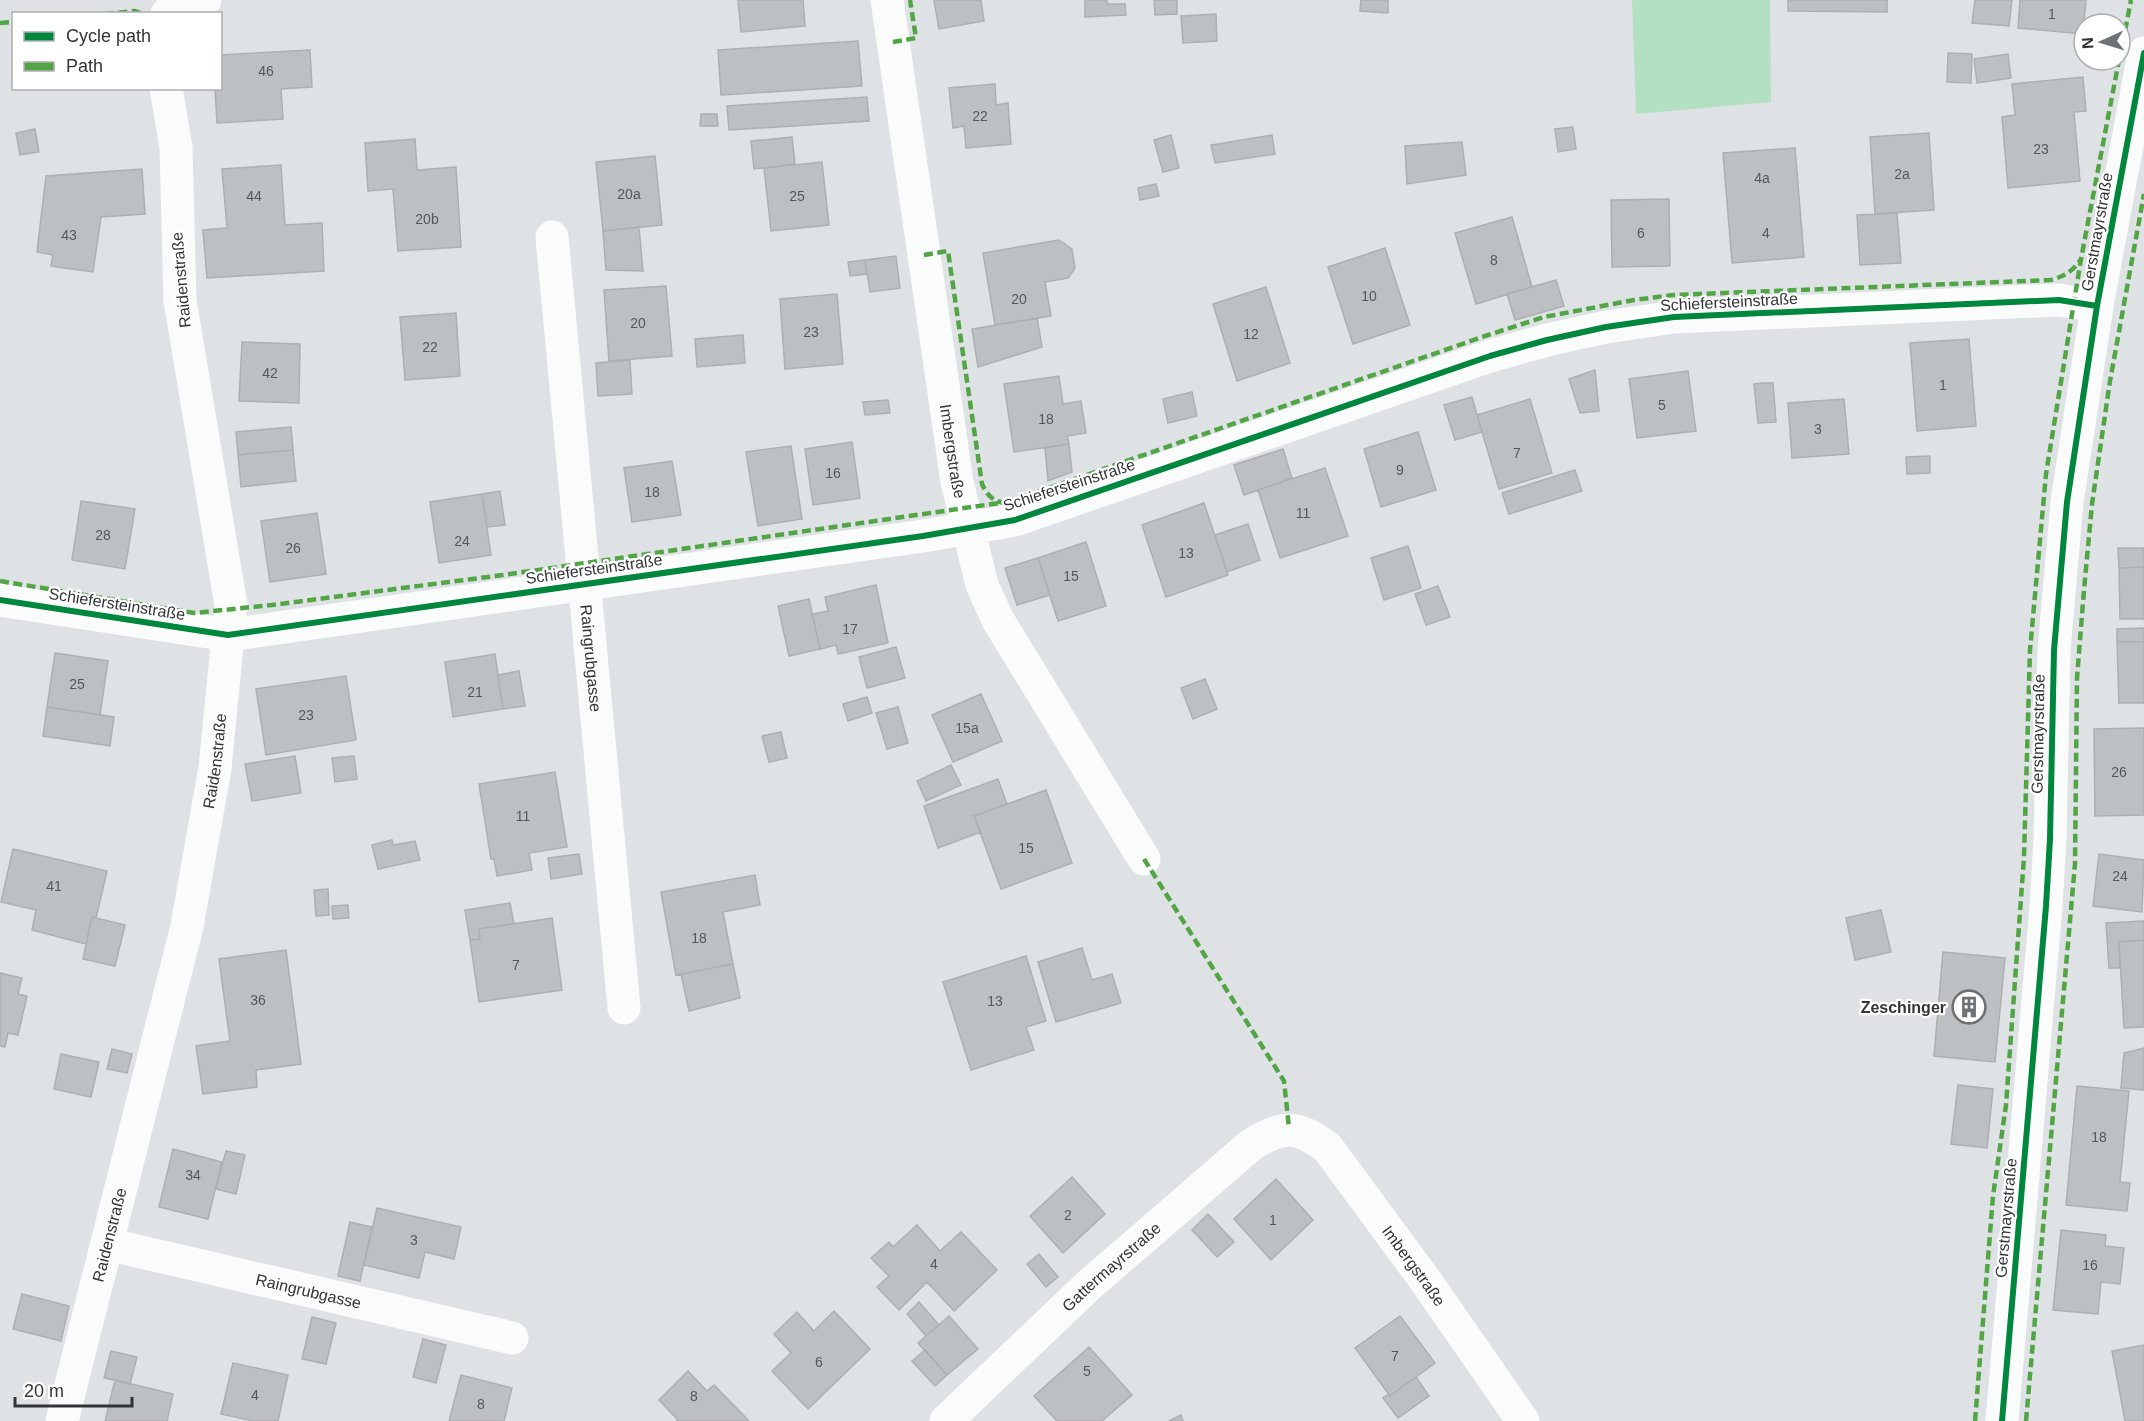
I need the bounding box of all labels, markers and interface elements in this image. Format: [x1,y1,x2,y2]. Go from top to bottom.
house number: 1 [2048,6,2056,22]
legend [12,12,222,90]
north arrow [2072,12,2132,72]
text: Cycle path [66,26,151,46]
text: N [2079,37,2096,49]
text: Path [66,56,103,76]
house number: 46 [258,63,274,79]
house number: 22 [972,108,988,124]
house number: 23 [2033,141,2049,157]
house number: 2a [1894,166,1910,182]
house number: 4a [1754,170,1770,186]
street label: Gerstmayrstraße [2078,171,2116,293]
house number: 20a [617,186,641,202]
house number: 44 [246,188,262,204]
house number: 25 [789,188,805,204]
house number: 20b [415,211,439,227]
house number: 6 [1637,225,1645,241]
house number: 4 [1762,225,1770,241]
house number: 43 [61,227,77,243]
street label: Raidenstraße [168,231,194,329]
house number: 8 [1490,252,1498,268]
house number: 10 [1361,288,1377,304]
street label: Schiefersteinstraße [1660,290,1798,314]
house number: 20 [1011,291,1027,307]
house number: 20 [630,315,646,331]
house number: 23 [803,324,819,340]
house number: 12 [1243,326,1259,342]
house number: 22 [422,339,438,355]
house number: 42 [262,365,278,381]
house number: 1 [1939,377,1947,393]
house number: 5 [1658,397,1666,413]
street label: Imbergstraße [937,403,969,500]
house number: 18 [1038,411,1054,427]
house number: 3 [1814,421,1822,437]
house number: 7 [1513,445,1521,461]
street label: Schiefersteinstraße [1001,456,1137,514]
house number: 9 [1396,462,1404,478]
house number: 16 [825,465,841,481]
house number: 18 [644,484,660,500]
house number: 11 [1296,505,1310,521]
house number: 28 [95,527,111,543]
house number: 24 [454,533,470,549]
house number: 26 [285,540,301,556]
house number: 13 [1178,545,1194,561]
street label: Schiefersteinstraße [525,551,664,587]
house number: 15 [1063,568,1079,584]
street label: Schiefersteinstraße [48,585,186,623]
street label: Raingrubgasse [578,604,605,713]
house number: 17 [842,621,858,637]
street label: Gerstmayrstraße [2028,674,2048,794]
house number: 25 [69,676,85,692]
house number: 21 [467,684,483,700]
house number: 23 [298,707,314,723]
street label: Raidenstraße [199,712,229,810]
house number: 15a [955,720,979,736]
house number: 26 [2111,764,2127,780]
house number: 11 [516,808,530,824]
house number: 15 [1018,840,1034,856]
house number: 24 [2112,868,2128,884]
house number: 41 [46,878,62,894]
house number: 18 [691,930,707,946]
house number: 7 [512,957,520,973]
building icon: Zeschinger [1951,989,1987,1025]
house number: 36 [250,992,266,1008]
house number: 13 [987,993,1003,1009]
place label: Zeschinger [1861,999,1946,1016]
house number: 18 [2091,1129,2107,1145]
street label: Gerstmayrstraße [1992,1157,2020,1279]
house number: 34 [185,1167,201,1183]
street label: Raidenstraße [89,1186,129,1284]
house number: 2 [1064,1207,1072,1223]
house number: 1 [1269,1212,1277,1228]
street label: Gattermayrstraße [1058,1219,1164,1315]
street label: Imbergstraße [1379,1222,1449,1309]
house number: 3 [410,1232,418,1248]
house number: 4 [930,1256,938,1272]
house number: 16 [2082,1257,2098,1273]
street label: Raingrubgasse [254,1270,363,1311]
house number: 7 [1391,1348,1399,1364]
house number: 6 [815,1354,823,1370]
house number: 5 [1083,1363,1091,1379]
scale bar [15,1370,132,1408]
text: 20 m [24,1381,64,1401]
house number: 4 [251,1387,259,1403]
house number: 8 [690,1388,698,1404]
house number: 8 [477,1396,485,1412]

